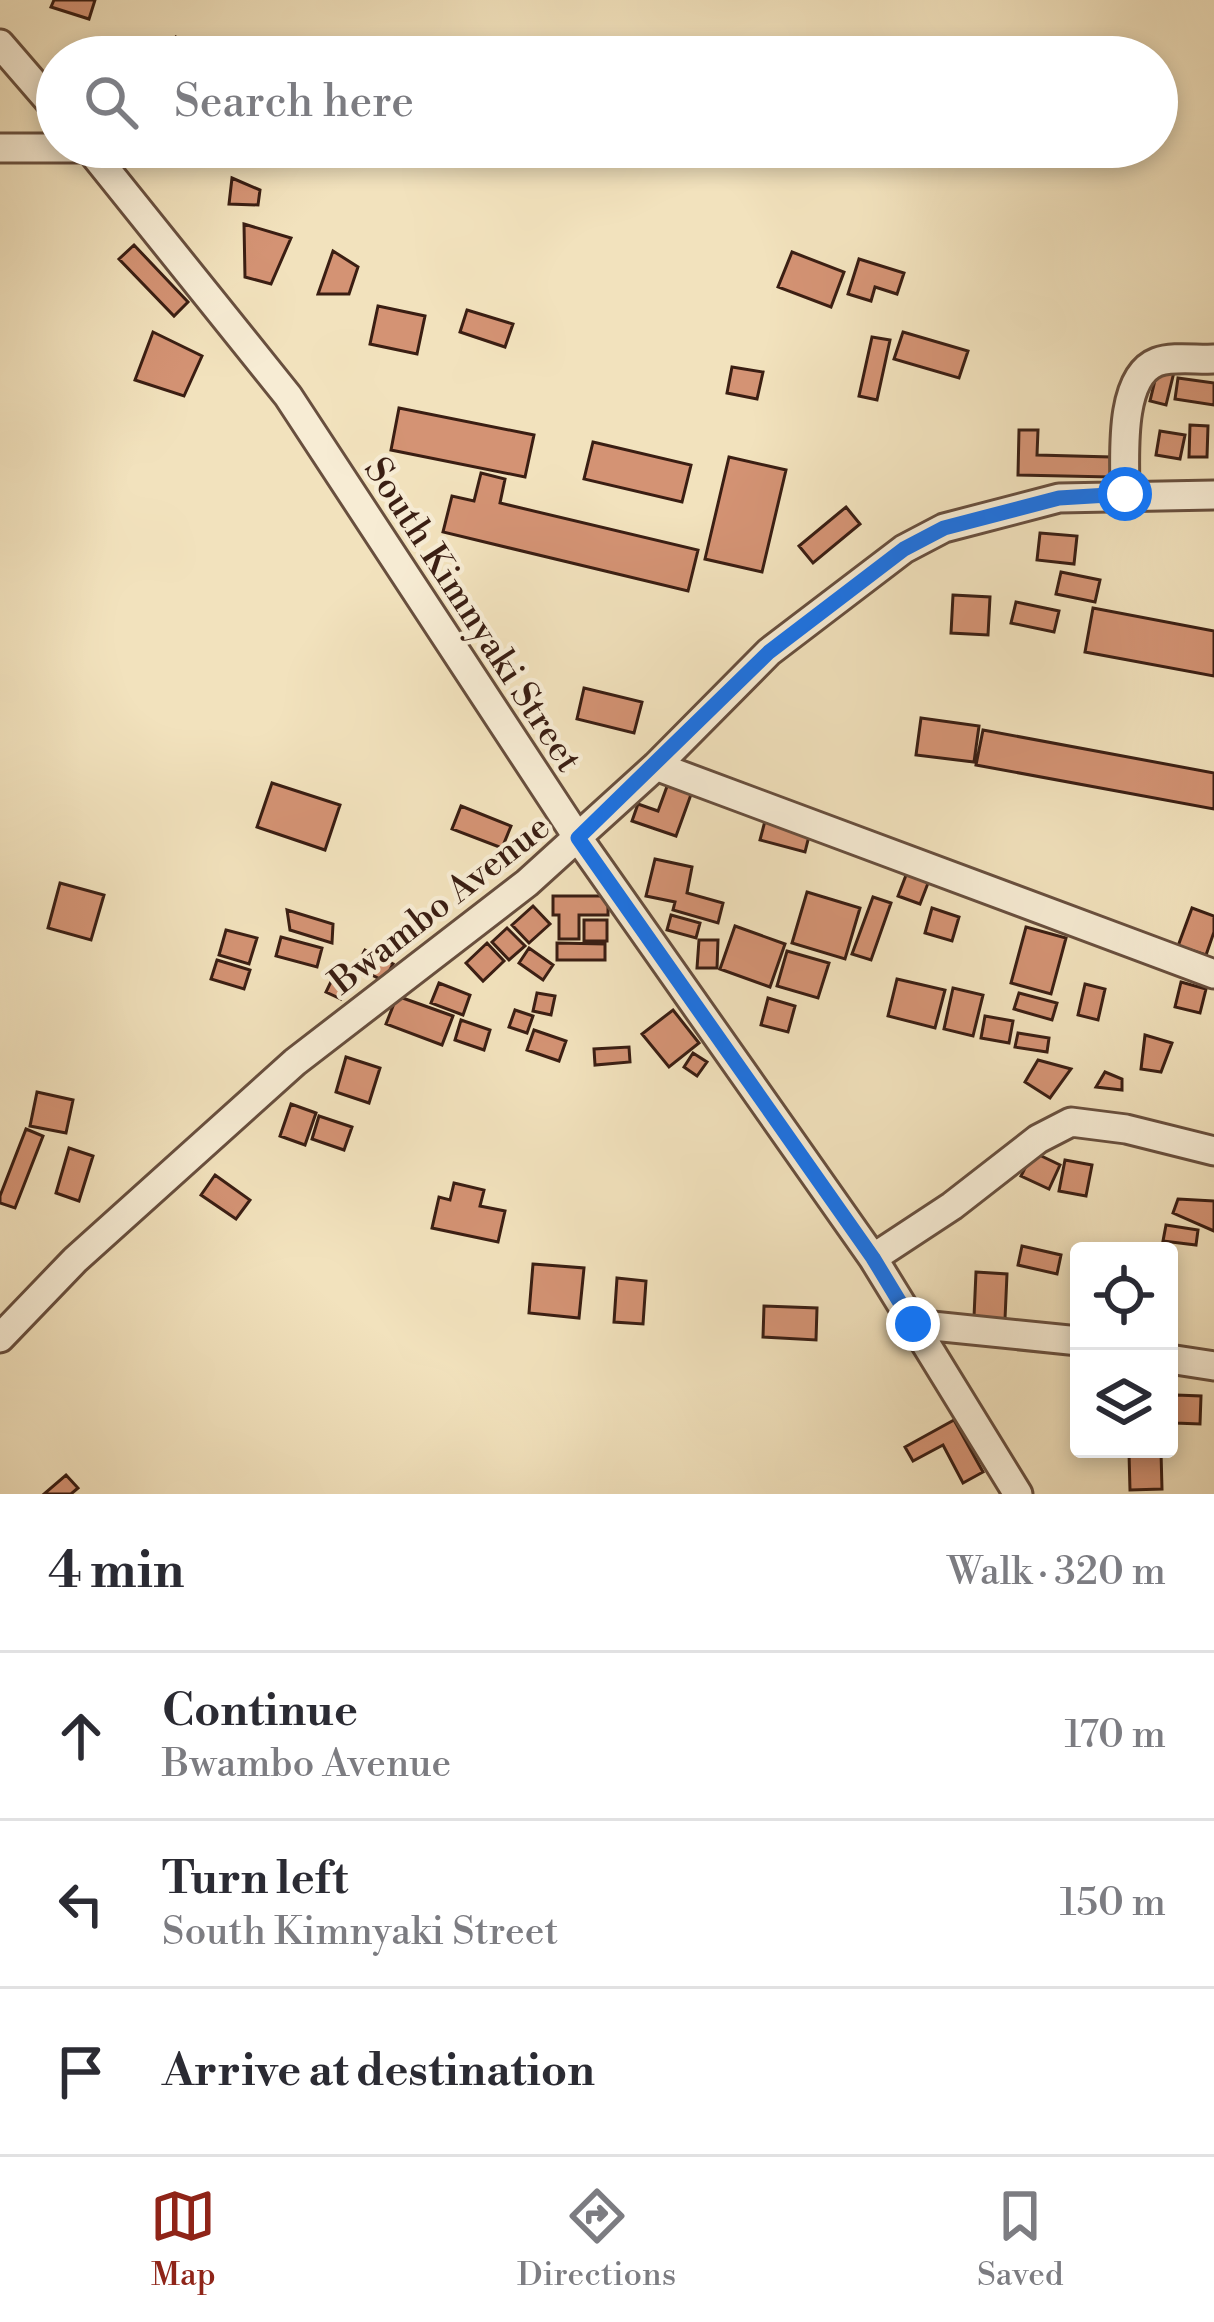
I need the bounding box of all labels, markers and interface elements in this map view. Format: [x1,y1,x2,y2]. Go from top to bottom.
search box [36,36,1178,168]
icon: search [78,69,144,135]
text: Search here [174,74,414,131]
street label: South Kimnyaki Street [353,450,591,781]
route start [1098,467,1152,521]
street label: Bwambo Avenue [321,805,560,1005]
map controls [1070,1242,1178,1458]
button: locate [1070,1242,1178,1350]
route end [886,1297,940,1351]
button: layers [1070,1350,1178,1458]
text: 4 min [48,1540,184,1604]
text: Walk · 320 m [947,1548,1166,1597]
text: Continue [162,1683,358,1740]
icon: ahead [48,1703,114,1769]
text: 170 m [1064,1711,1166,1760]
text: Bwambo Avenue [162,1740,451,1789]
text: Turn left [162,1851,348,1908]
icon: left [48,1871,114,1937]
text: 150 m [1060,1879,1166,1928]
text: South Kimnyaki Street [162,1908,558,1957]
icon: arrive [48,2039,114,2105]
text: Arrive at destination [162,2043,595,2100]
tab: Map [150,2183,216,2296]
tab: Directions [517,2183,676,2296]
tab: Saved [977,2183,1064,2296]

